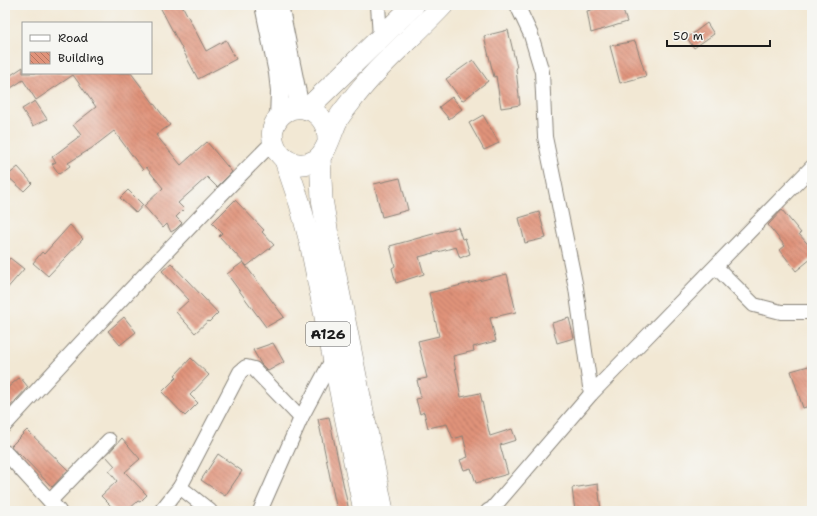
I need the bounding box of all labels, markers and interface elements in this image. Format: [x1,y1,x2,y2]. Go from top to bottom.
legend [22,22,152,74]
scale bar [667,22,770,48]
text: 50 m [673,28,703,44]
text: Road [58,30,89,46]
text: Building [58,50,104,66]
road number: A126 [306,322,350,346]

